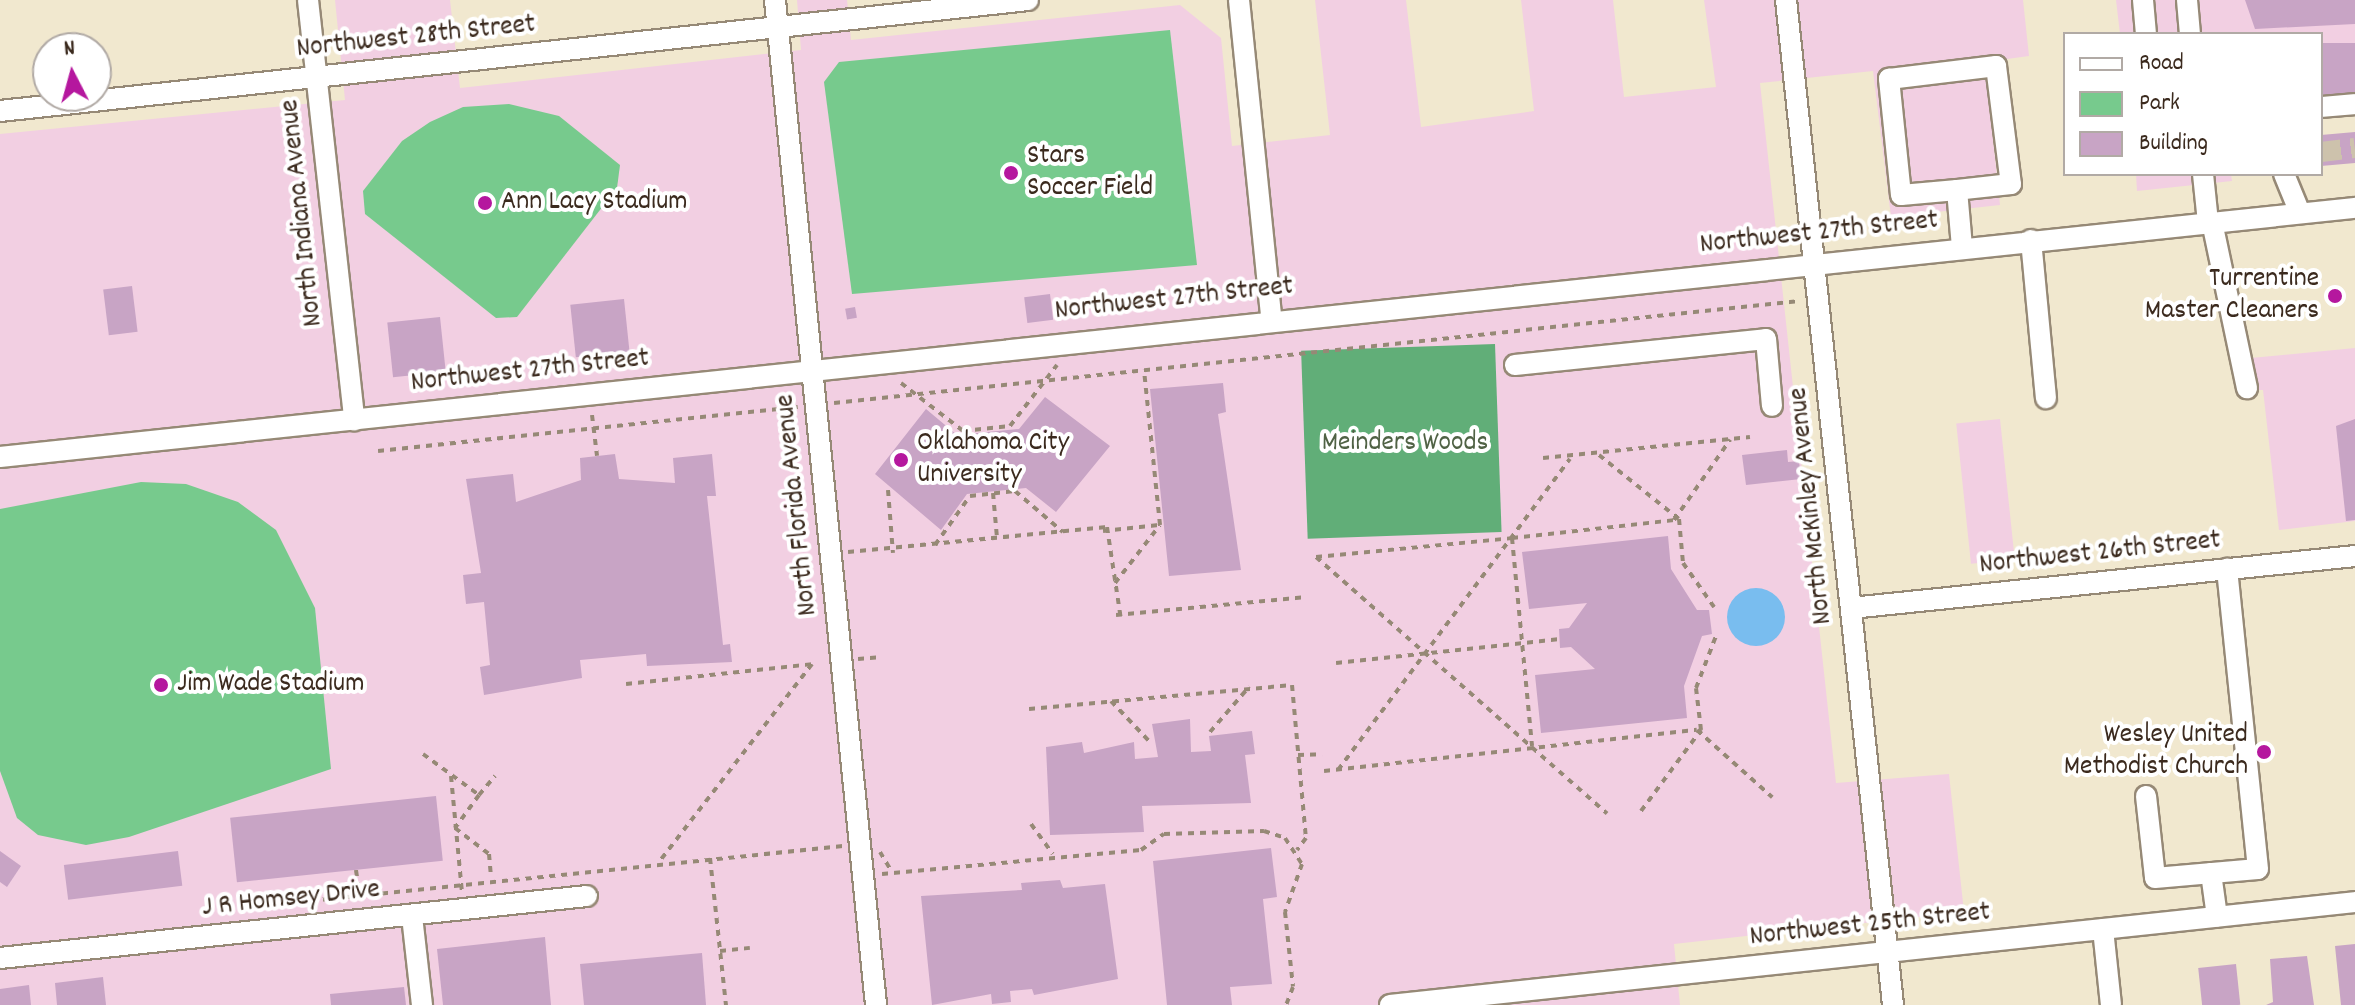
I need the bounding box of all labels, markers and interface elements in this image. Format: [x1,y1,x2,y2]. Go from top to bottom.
street label: Northwest 28th Street [295,9,537,67]
north arrow [32,32,112,112]
legend [2063,32,2323,176]
text: N [63,34,77,66]
text: Road [2139,47,2184,81]
text: Park [2139,87,2180,121]
street label: North Indiana Avenue [274,98,332,328]
text: Building [2139,127,2208,161]
place label: Stars Soccer Field [1027,140,1153,206]
marker: Stars Soccer Field [1002,164,1020,182]
place label: Ann Lacy Stadium [501,186,688,220]
marker: Ann Lacy Stadium [476,194,494,212]
street label: Northwest 27th Street [1698,205,1940,263]
place label: Turrentine Master Cleaners [2145,263,2319,329]
street label: Northwest 27th Street [1053,271,1295,329]
marker: Turrentine Master Cleaners [2326,287,2344,305]
street label: Northwest 27th Street [409,343,651,401]
street label: North McKinley Avenue [1783,386,1841,626]
street label: North Florida Avenue [770,393,826,617]
place label: Oklahoma City University [917,427,1069,493]
park label: Meinders Woods [1322,427,1488,461]
marker: Oklahoma City University [892,451,910,469]
street label: Northwest 26th Street [1978,525,2222,583]
place label: Jim Wade Stadium [177,668,364,702]
marker: Jim Wade Stadium [152,676,170,694]
place label: Wesley United Methodist Church [2064,719,2248,785]
marker: Wesley United Methodist Church [2255,743,2273,761]
street label: J R Homsey Drive [200,874,382,926]
street label: Northwest 25th Street [1748,897,1992,955]

